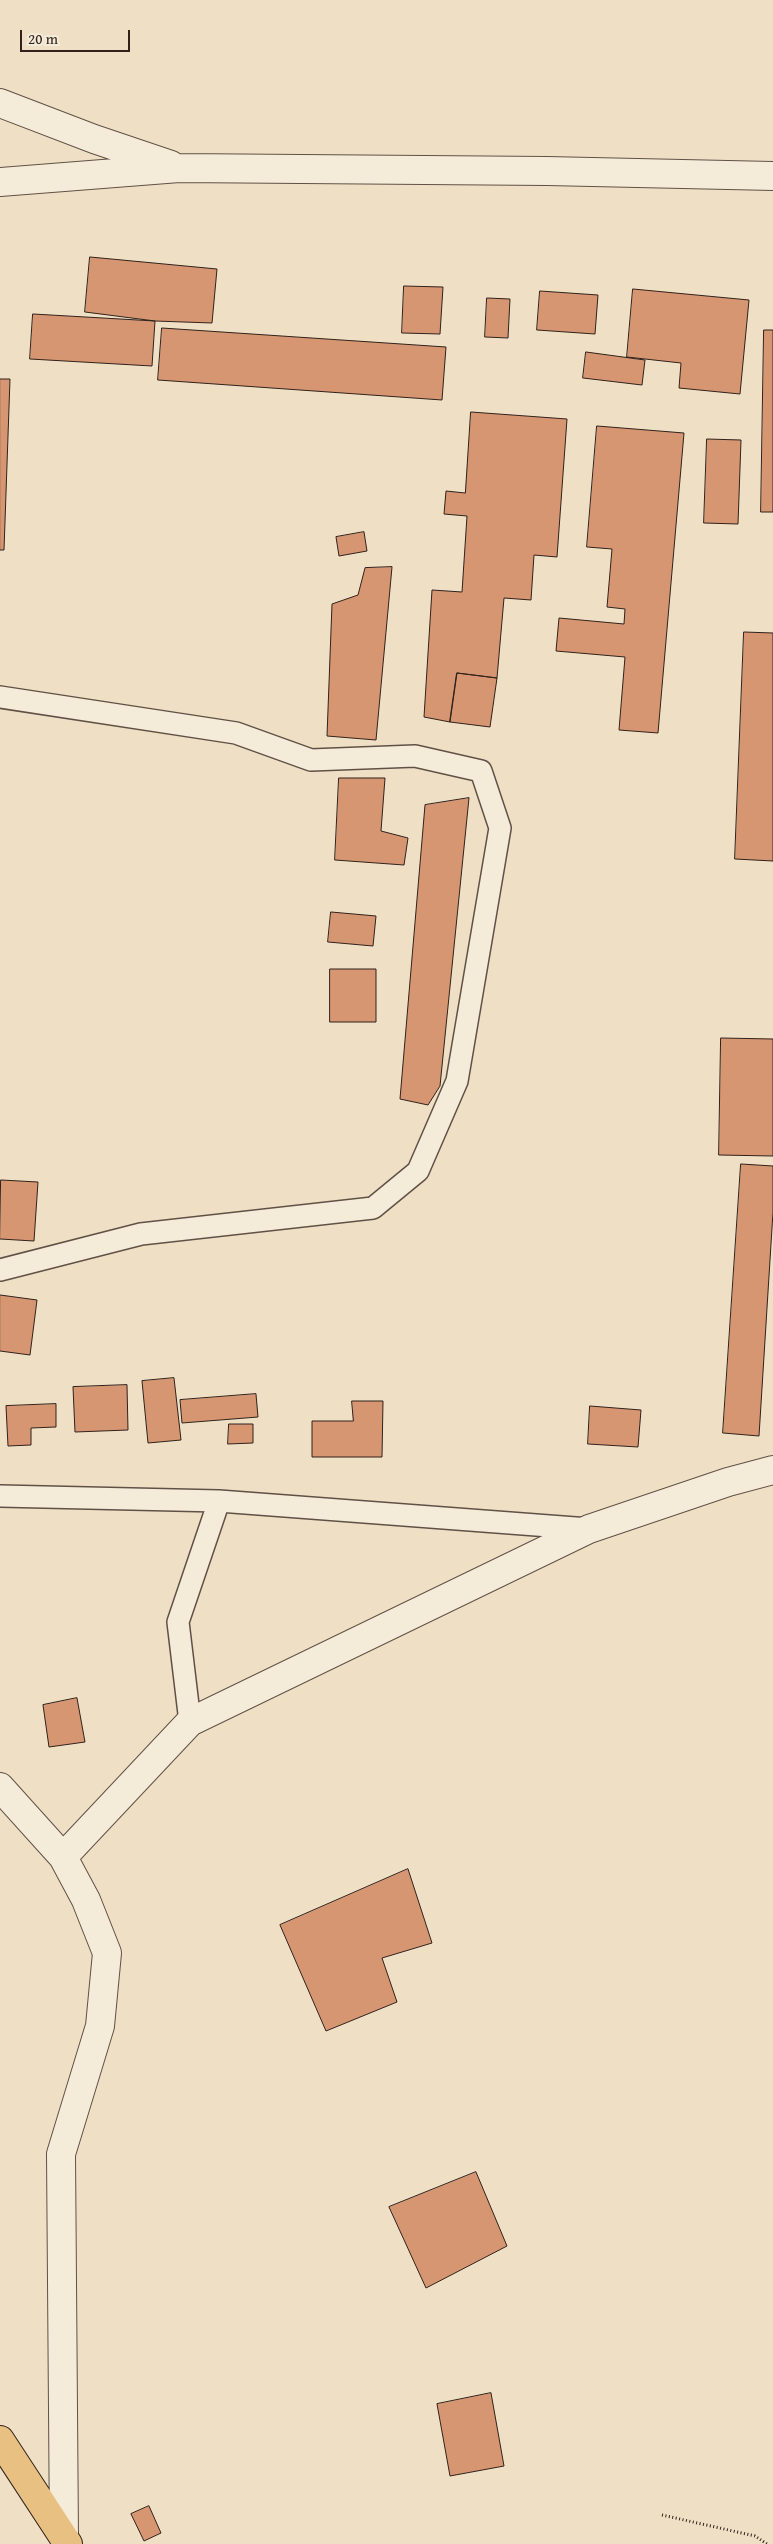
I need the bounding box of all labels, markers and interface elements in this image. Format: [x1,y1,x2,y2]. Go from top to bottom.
scale bar [22,20,132,52]
text: 20 m [28,28,58,49]

